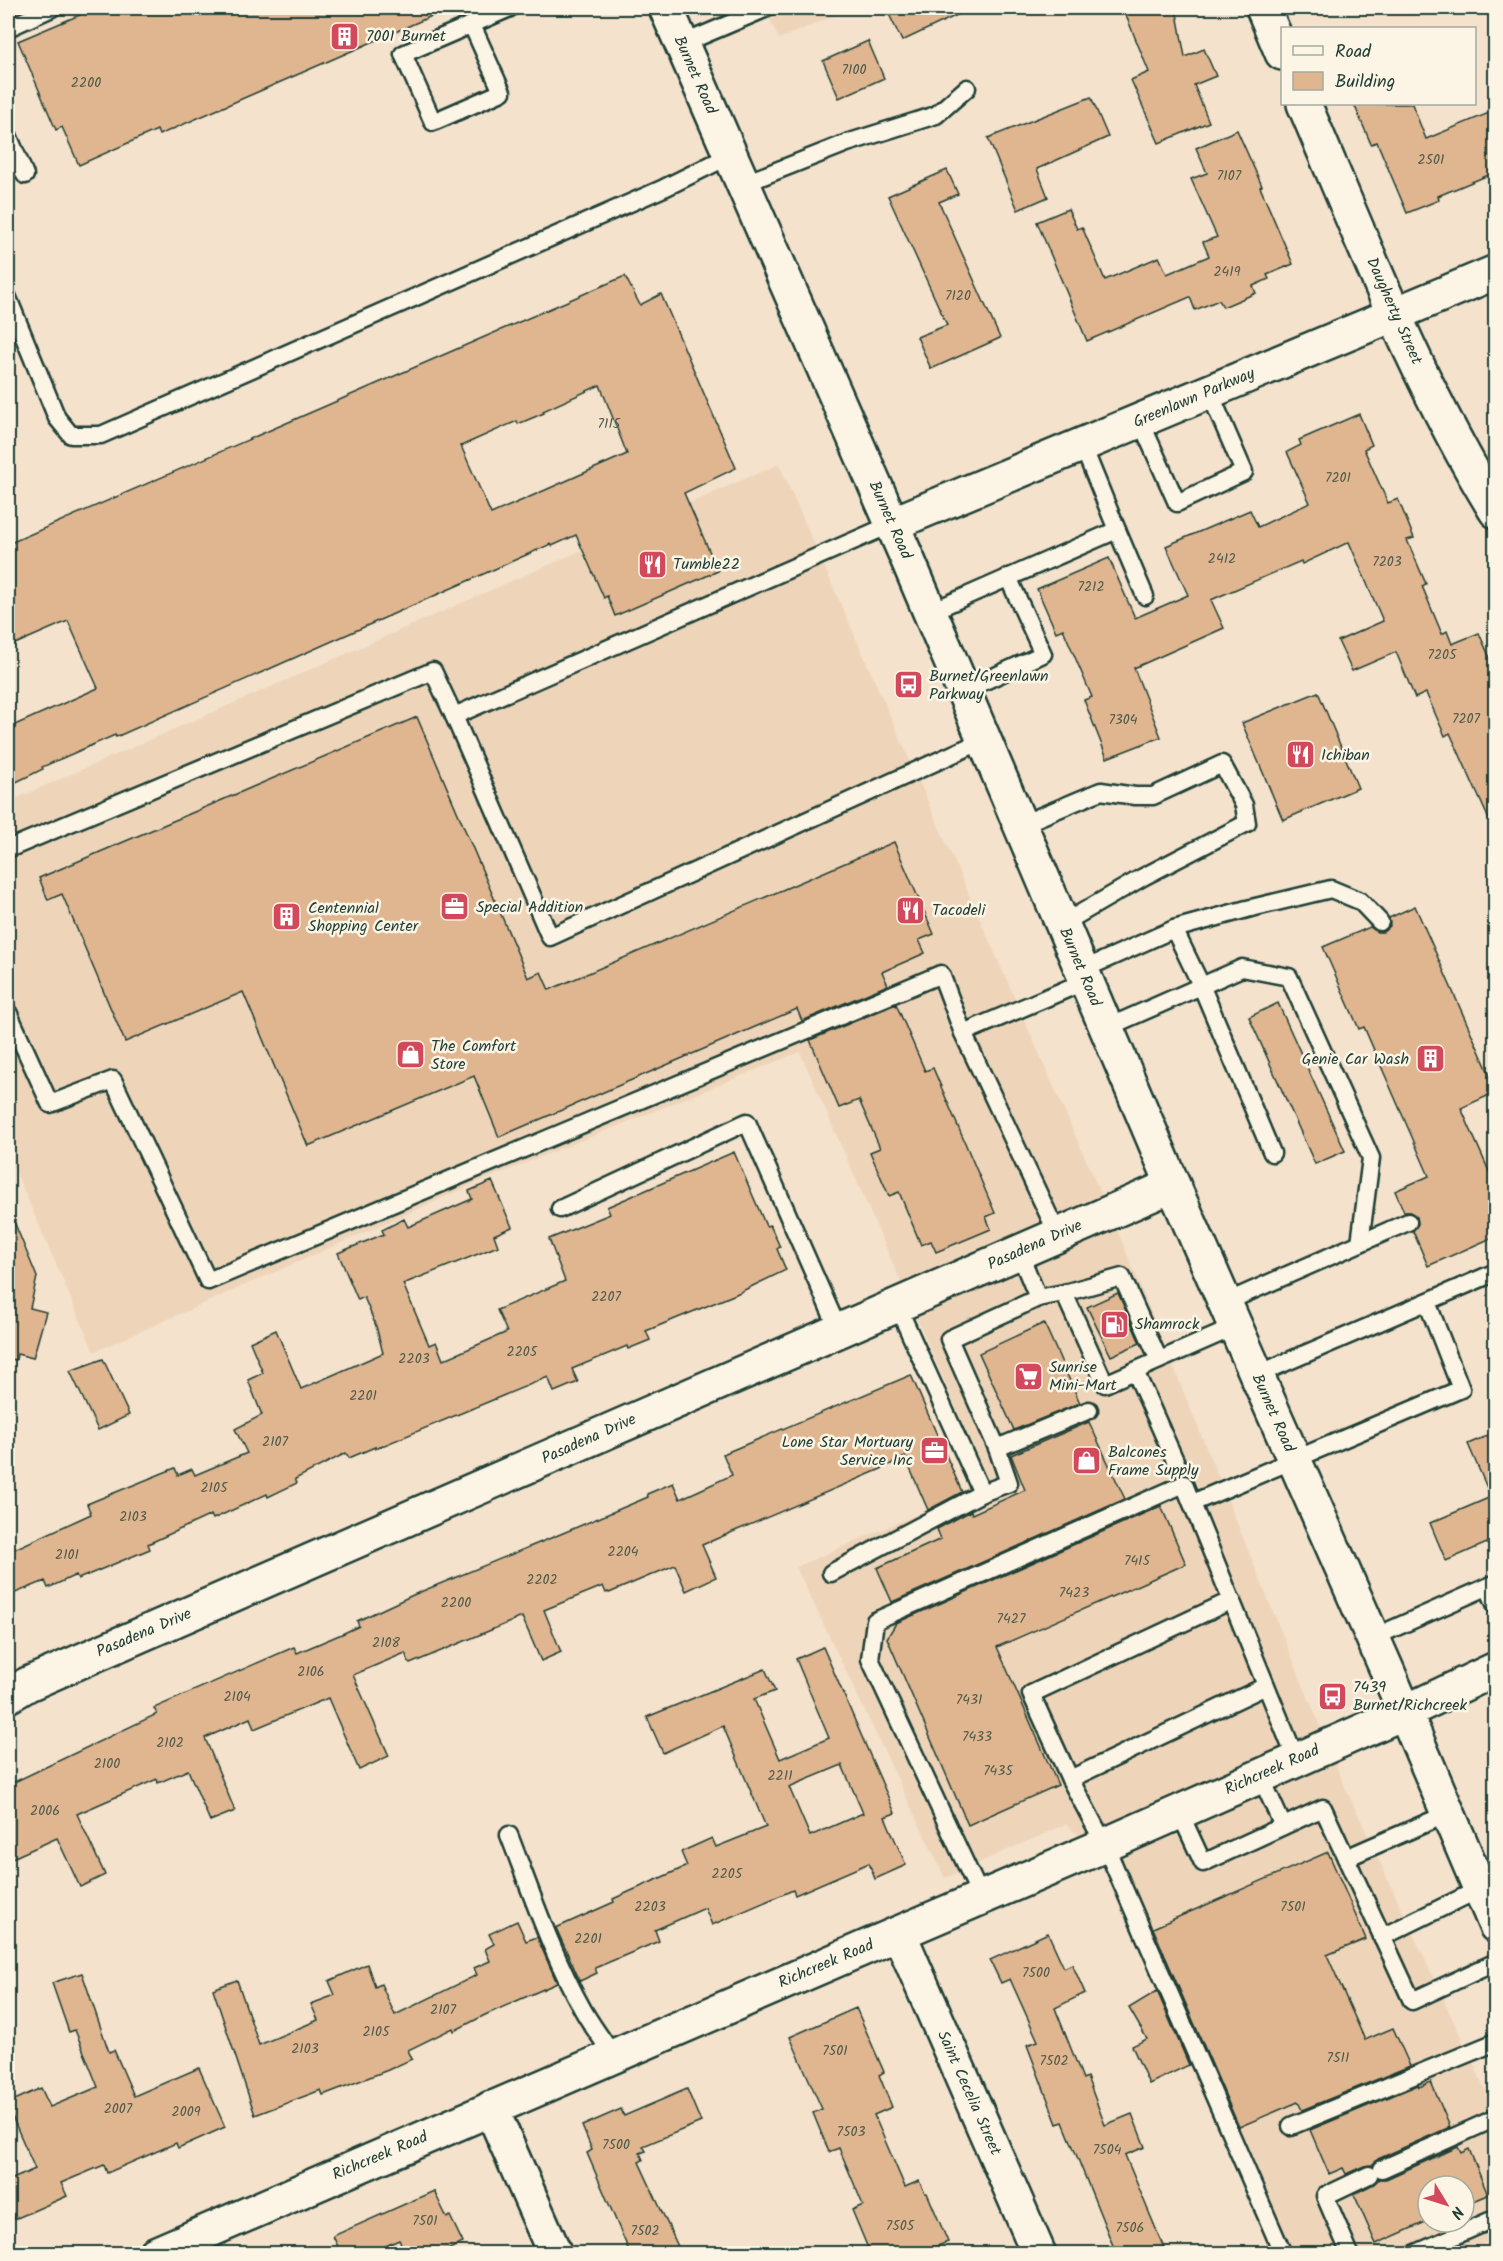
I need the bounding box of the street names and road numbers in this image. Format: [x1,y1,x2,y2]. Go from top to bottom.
street label: Burnet Road [667,32,724,119]
street label: Daugherty Street [1359,253,1429,369]
street label: Greenlawn Parkway [1129,361,1259,435]
street label: Burnet Road [862,477,919,564]
street label: Burnet Road [1052,924,1108,1011]
street label: Pasadena Drive [984,1213,1086,1277]
street label: Burnet Road [1245,1370,1302,1457]
street label: Pasadena Drive [538,1407,640,1471]
street label: Pasadena Drive [92,1602,196,1664]
street label: Richcreek Road [1220,1737,1324,1802]
street label: Richcreek Road [774,1932,879,1995]
street label: Saint Cecelia Street [930,2027,1008,2160]
street label: Richcreek Road [328,2124,433,2187]

